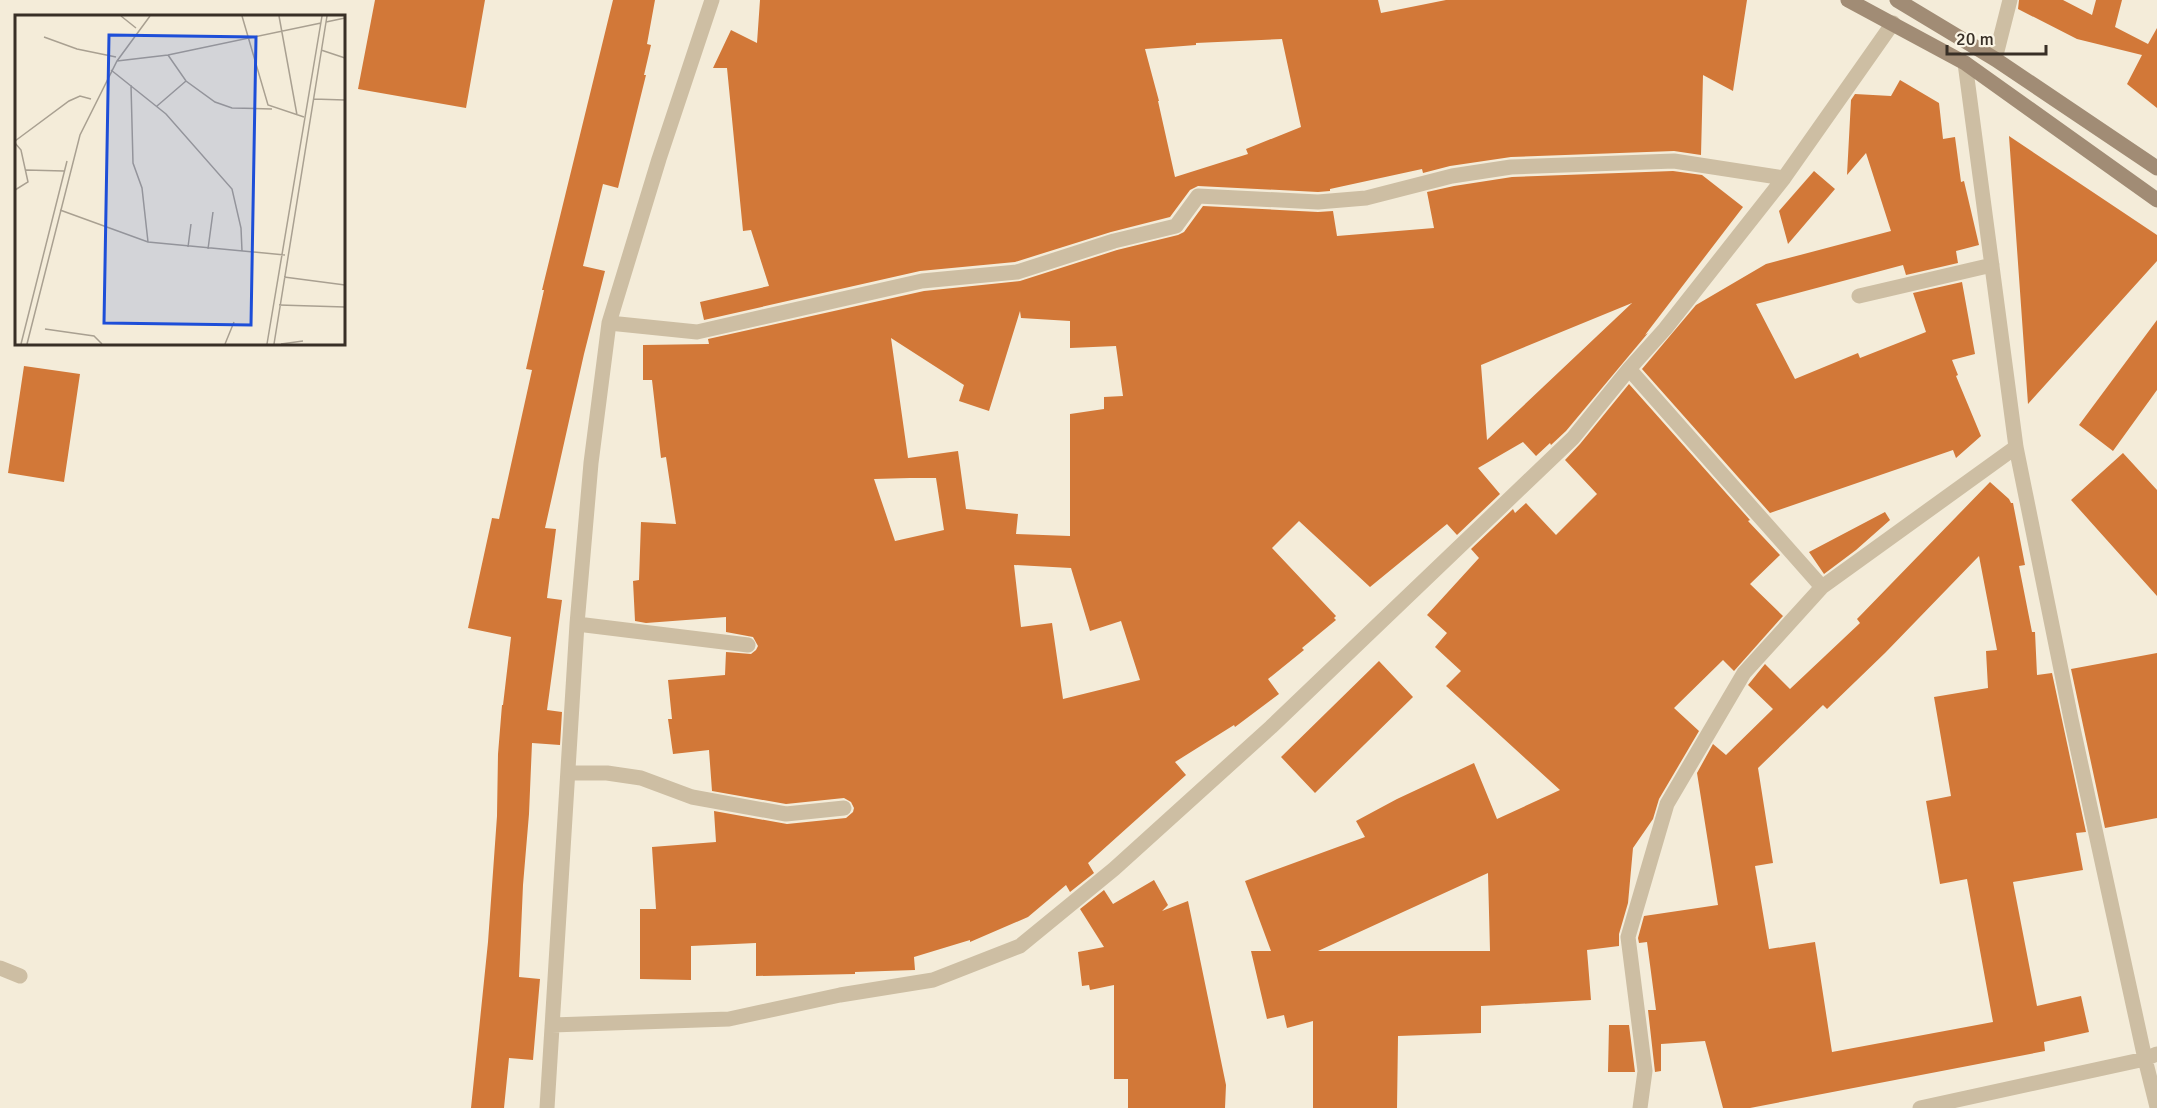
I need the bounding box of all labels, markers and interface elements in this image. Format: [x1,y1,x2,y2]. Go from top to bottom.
inset map [15,15,345,345]
scale bar [1947,18,2046,56]
text: 20 m [1956,28,1994,50]

